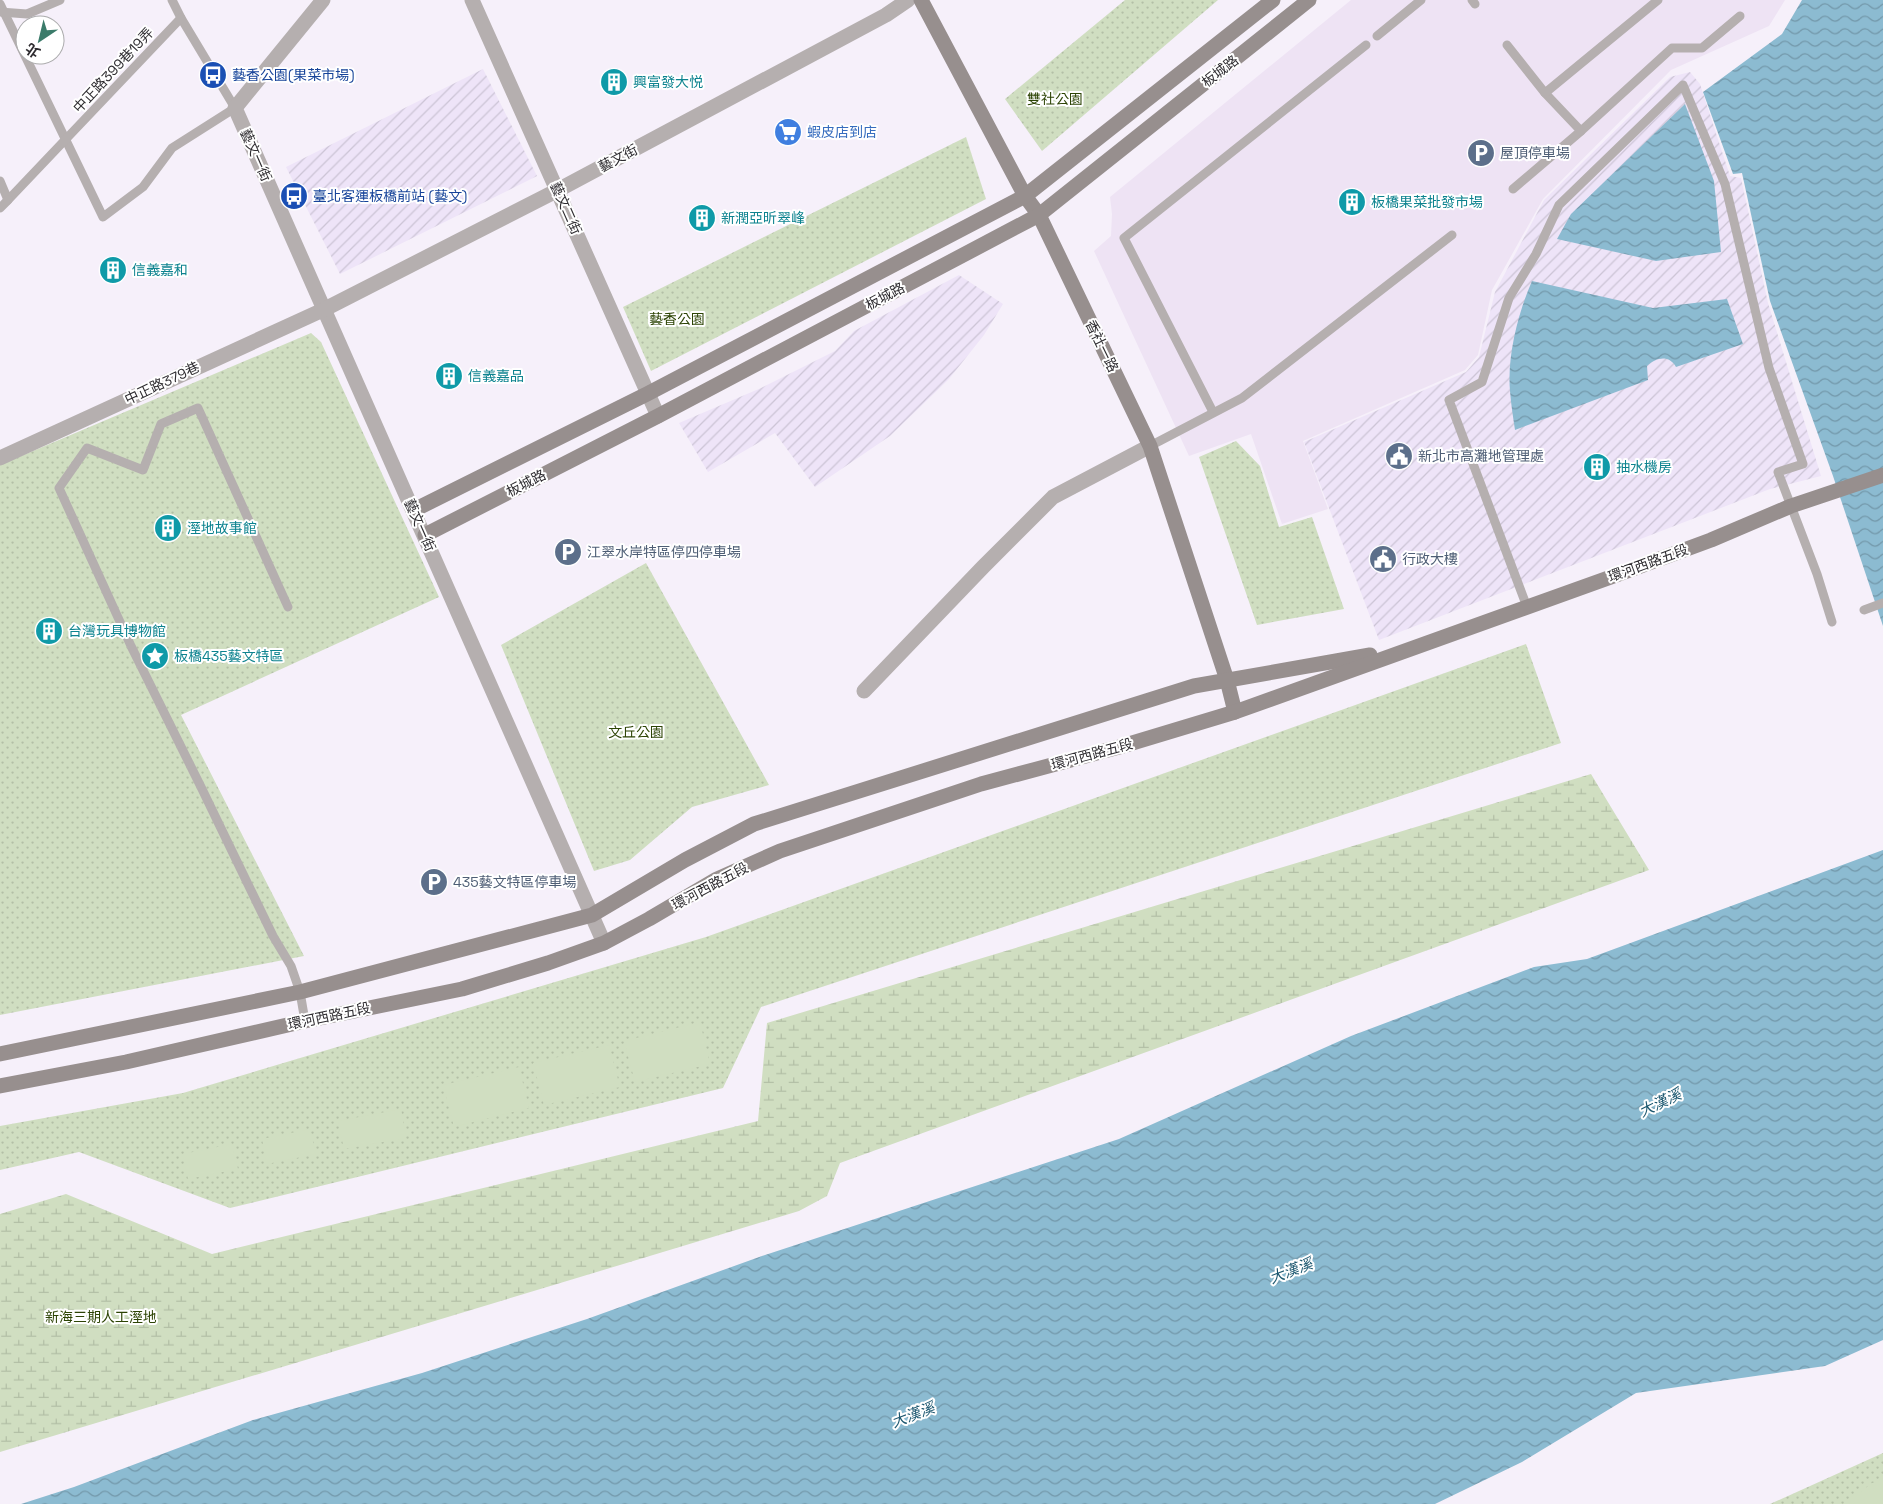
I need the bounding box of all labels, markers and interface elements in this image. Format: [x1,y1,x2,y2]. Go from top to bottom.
north arrow [15,15,65,65]
street label: 中正路399巷19弄 [69,24,157,116]
text: 北 [22,39,43,62]
street label: 板城路 [1198,51,1242,91]
bus stop icon: 藝香公園(果菜市場) [198,60,228,90]
place label: 藝香公園(果菜市場) [232,66,355,84]
building icon: 興富發大悦 [599,67,629,97]
place label: 興富發大悦 [633,73,703,91]
park label: 雙社公園 [1027,90,1083,108]
supermarket icon: 蝦皮店到店 [773,117,803,147]
place label: 蝦皮店到店 [807,123,877,141]
street label: 藝文一街 [236,126,276,184]
parking icon: 屋頂停車場 [1466,138,1496,168]
street label: 藝文街 [595,140,641,176]
place label: 屋頂停車場 [1500,144,1570,162]
street label: 藝文二街 [546,179,586,237]
bus stop icon: 臺北客運板橋前站 (藝文) [279,181,309,211]
place label: 臺北客運板橋前站 (藝文) [313,187,467,205]
building icon: 板橋果菜批發市場 [1337,187,1367,217]
place label: 板橋果菜批發市場 [1371,193,1483,211]
building icon: 新潤亞昕翠峰 [687,203,717,233]
place label: 新潤亞昕翠峰 [721,209,805,227]
building icon: 信義嘉和 [98,255,128,285]
place label: 信義嘉和 [132,261,188,279]
street label: 板城路 [862,278,908,314]
park label: 藝香公園 [649,310,705,328]
street label: 香社一路 [1082,317,1122,375]
street label: 中正路379巷 [122,358,202,408]
building icon: 信義嘉品 [434,361,464,391]
place label: 信義嘉品 [468,367,524,385]
public building icon: 新北市高灘地管理處 [1384,441,1414,471]
place label: 新北市高灘地管理處 [1418,447,1544,465]
building icon: 抽水機房 [1582,452,1612,482]
place label: 抽水機房 [1616,458,1672,476]
street label: 板城路 [503,465,549,501]
street label: 藝文一街 [400,496,440,554]
building icon: 溼地故事館 [153,513,183,543]
place label: 溼地故事館 [187,519,257,537]
parking icon: 江翠水岸特區停四停車場 [553,537,583,567]
street label: 環河西路五段 [1605,540,1691,586]
place label: 江翠水岸特區停四停車場 [587,543,741,561]
public building icon: 行政大樓 [1368,544,1398,574]
place label: 行政大樓 [1402,550,1458,568]
building icon: 台灣玩具博物館 [34,616,64,646]
place label: 台灣玩具博物館 [68,622,166,640]
place icon: 板橋435藝文特區 [140,641,170,671]
place label: 板橋435藝文特區 [174,647,284,665]
park label: 文丘公園 [608,723,664,741]
street label: 環河西路五段 [1049,734,1135,774]
street label: 環河西路五段 [669,858,751,914]
parking icon: 435藝文特區停車場 [419,867,449,897]
place label: 435藝文特區停車場 [453,873,577,891]
street label: 環河西路五段 [286,998,372,1034]
water label: 大漢溪 [1635,1083,1686,1121]
water label: 大漢溪 [1266,1253,1317,1287]
park label: 新海三期人工溼地 [45,1308,157,1326]
water label: 大漢溪 [888,1397,939,1431]

